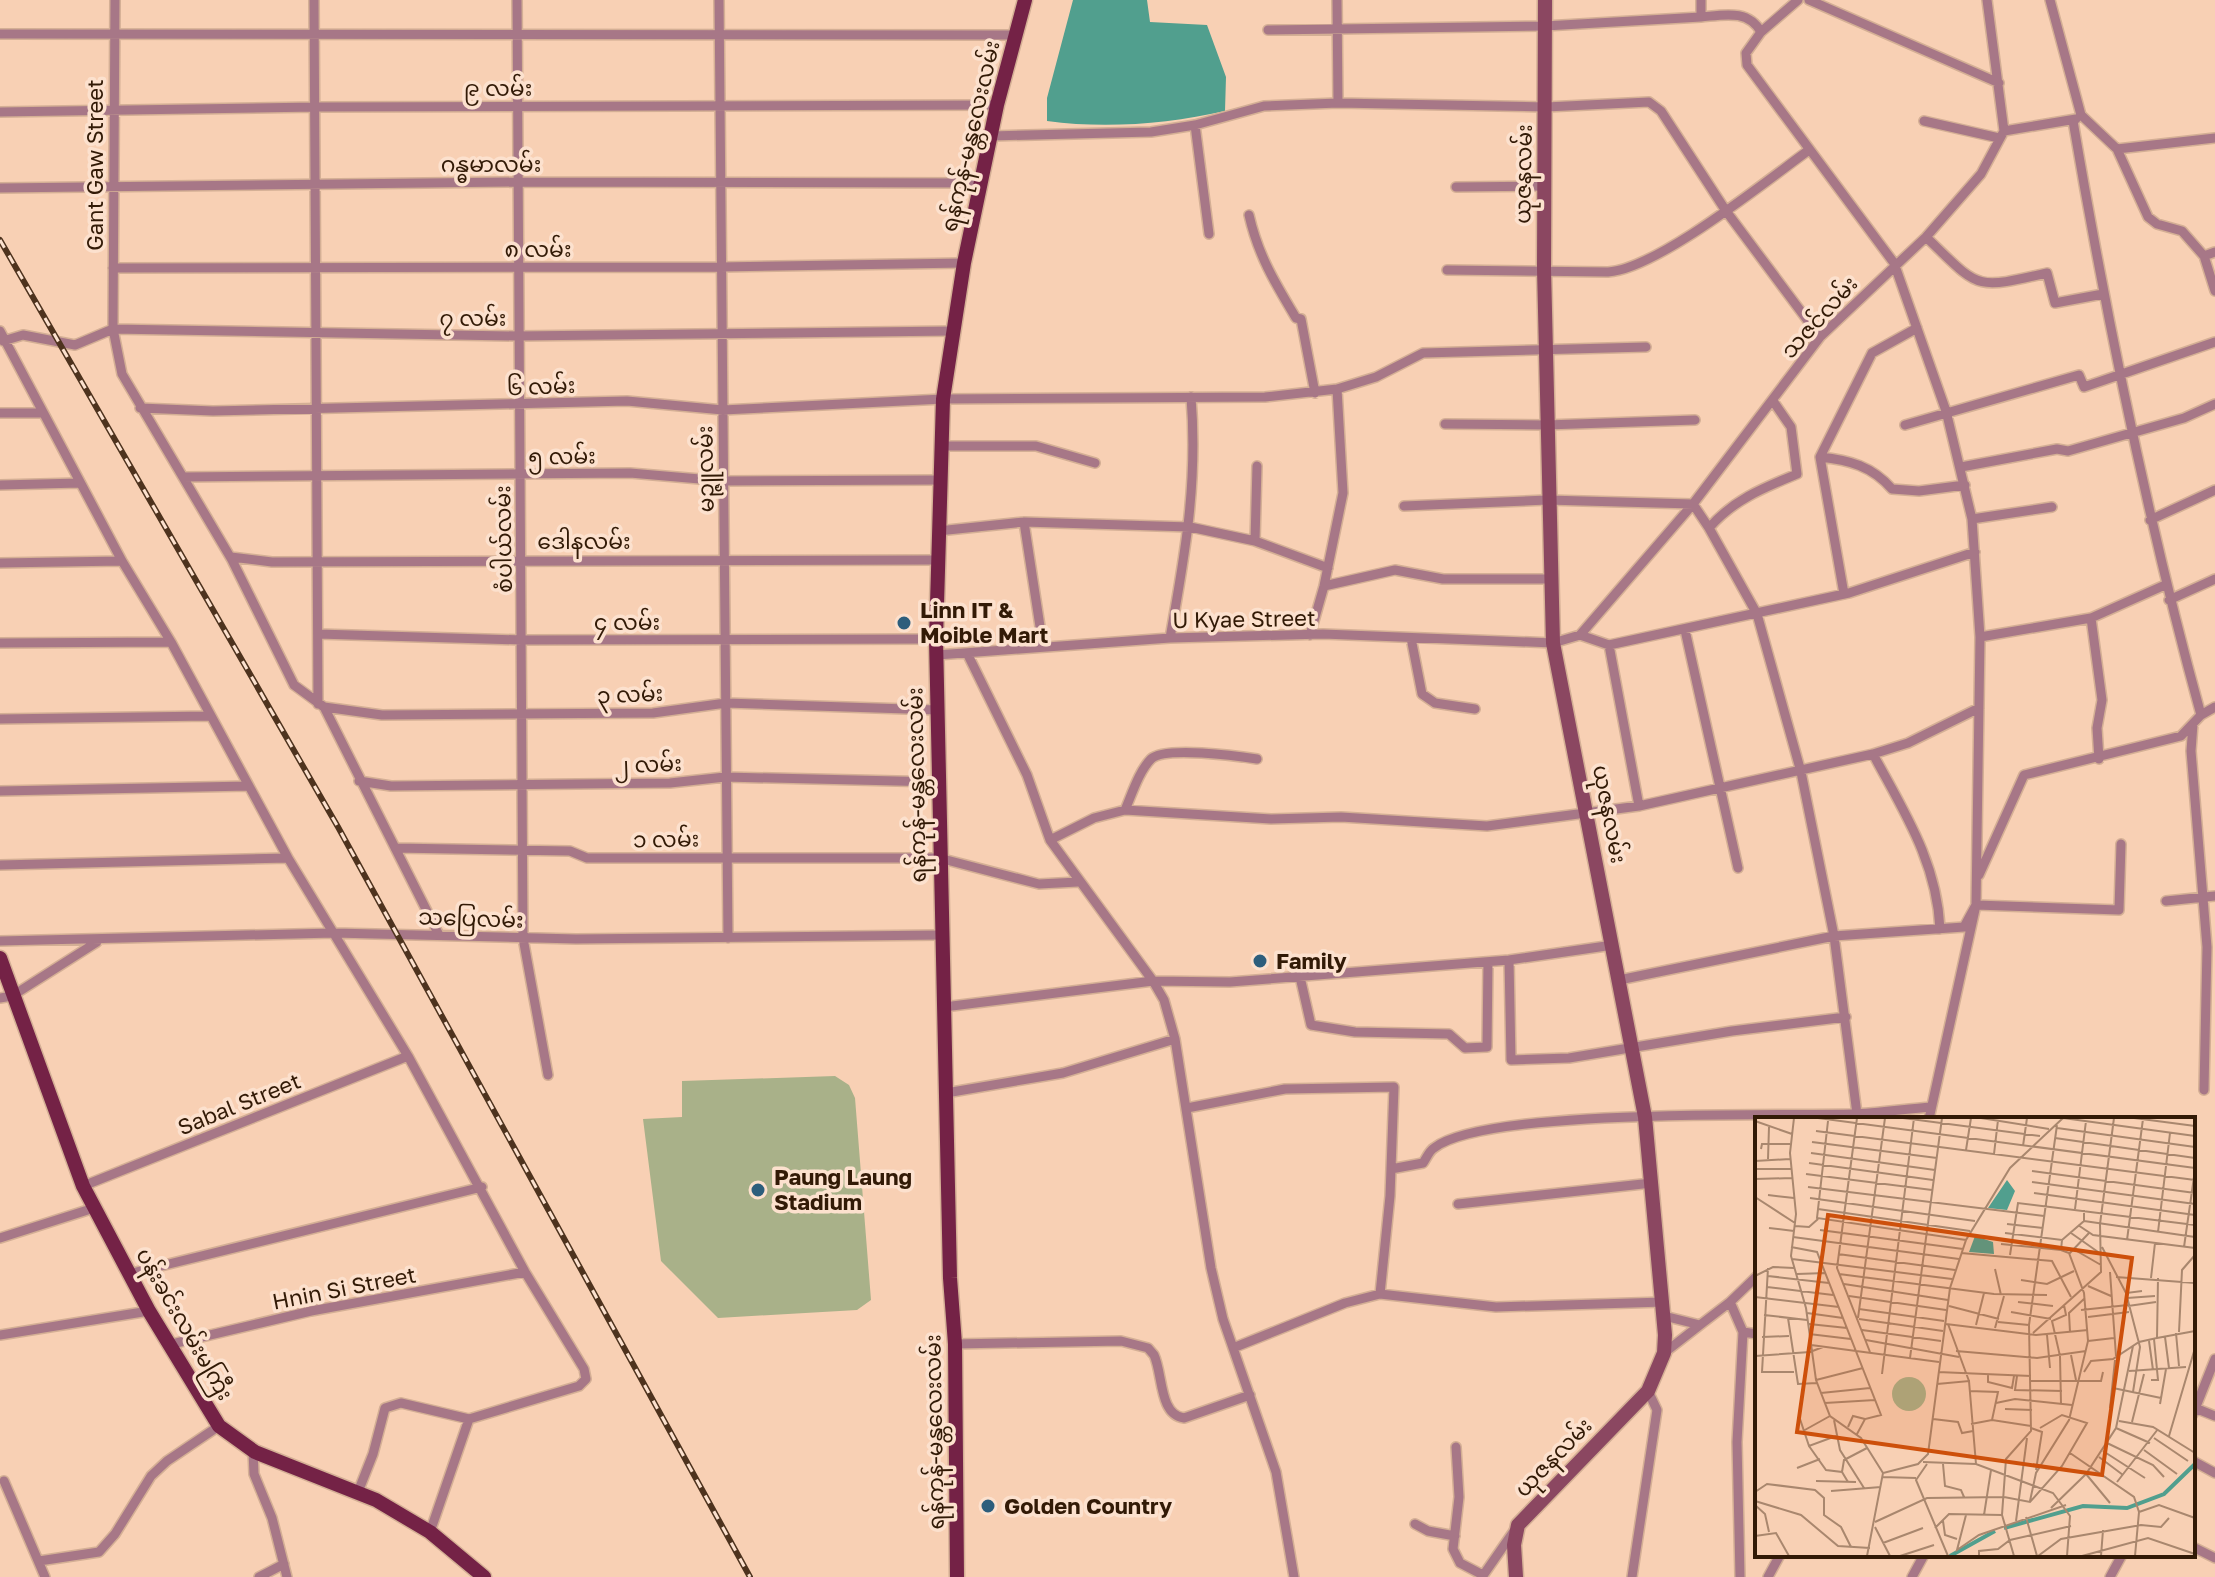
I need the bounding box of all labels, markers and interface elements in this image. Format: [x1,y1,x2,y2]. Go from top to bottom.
street label: ရန်ကုန်-မန္တလေးလမ်း [933,37,1010,235]
street label: ၉ လမ်း [464,73,532,106]
street label: Gant Gaw Street [81,79,108,251]
street label: ယုဇနလမ်း [1507,124,1542,224]
street label: ဂန္ဓမာလမ်း [441,149,541,183]
street label: ၈ လမ်း [504,234,572,262]
street label: သဇင်လမ်း [1774,269,1863,363]
street label: ၇ လမ်း [440,303,506,336]
street label: ၆ လမ်း [506,370,576,400]
street label: မဉ္ဇူလမ်း [689,425,724,513]
street label: ၅ လမ်း [528,440,596,475]
street label: စံပါယ်လမ်း [487,485,517,593]
street label: ဒေါနလမ်း [537,526,631,559]
place label: Linn IT & Moible Mart [920,596,1048,648]
street label: U Kyae Street [1172,604,1316,633]
street label: ၄ လမ်း [594,607,660,640]
marker: Linn IT & Moible Mart [895,614,913,632]
street label: ၃ လမ်း [596,678,664,713]
street label: ရန်ကုန်-မန္တလေးလမ်း [899,687,936,883]
street label: ၂ လမ်း [614,748,682,783]
street label: ယုဇနလမ်း [1583,762,1634,866]
street label: ၁ လမ်း [633,823,699,853]
street label: သပြေလမ်း [418,901,524,938]
place label: Family [1276,947,1347,974]
marker: Family [1251,952,1269,970]
street label: Sabal Street [173,1067,304,1140]
inset map [1755,1117,2195,1557]
place label: Paung Laung Stadium [774,1163,912,1215]
marker: Paung Laung Stadium [749,1181,767,1199]
street label: ပန်းခင်းလမ်းမကြီး [127,1242,241,1407]
street label: Hnin Si Street [270,1260,418,1315]
street label: ရန်ကုန်-မန္တလေးလမ်း [917,1334,954,1530]
street label: ယုဇနလမ်း [1508,1411,1601,1505]
place label: Golden Country [1004,1492,1172,1519]
marker: Golden Country [979,1497,997,1515]

